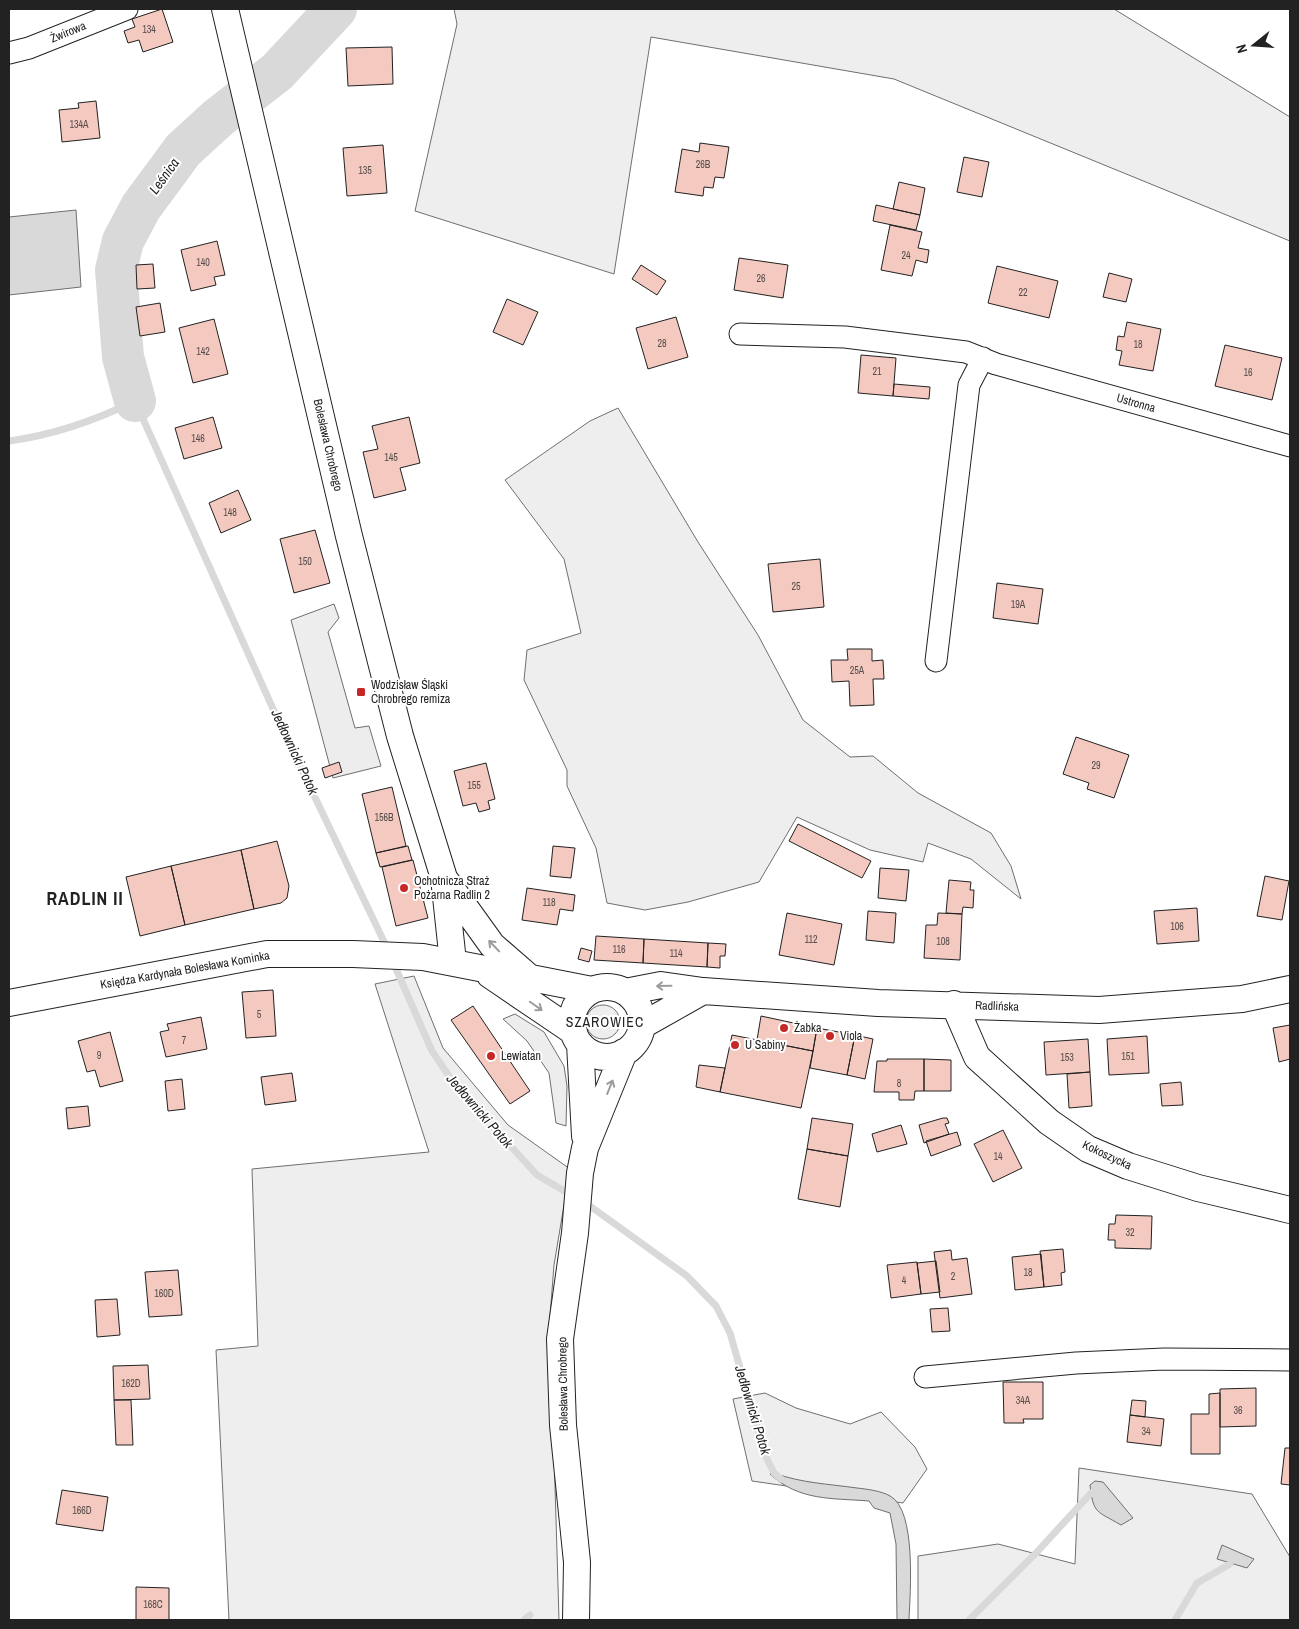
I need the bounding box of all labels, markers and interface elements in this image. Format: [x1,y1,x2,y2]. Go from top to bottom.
street label: Żwirowa [48,17,89,46]
north arrow [1229,20,1279,70]
house number: 134 [142,23,156,36]
text: N [1232,42,1251,55]
house number: 134A [69,118,89,131]
water label: Leśnica [145,154,183,198]
house number: 26B [696,158,711,171]
house number: 135 [358,164,372,177]
house number: 24 [901,249,911,262]
house number: 140 [196,256,210,269]
house number: 26 [756,272,766,285]
house number: 22 [1018,286,1028,299]
house number: 28 [657,337,667,350]
house number: 18 [1133,338,1143,351]
house number: 142 [196,345,210,358]
house number: 21 [872,365,882,378]
house number: 16 [1243,366,1253,379]
street label: Ustronna [1115,390,1158,416]
street label: Bolesława Chrobrego [310,397,346,493]
house number: 146 [191,432,205,445]
house number: 145 [384,451,398,464]
house number: 148 [223,506,237,519]
house number: 150 [298,555,312,568]
house number: 25 [791,580,801,593]
house number: 19A [1011,598,1026,611]
house number: 25A [850,664,865,677]
place label: Wodzisław Śląski Chrobrego remiza [371,677,451,707]
marker: Wodzisław Śląski Chrobrego remiza [355,686,367,698]
water label: Jedłownicki Potok [267,705,323,799]
house number: 29 [1091,759,1101,772]
house number: 155 [467,779,481,792]
house number: 156B [374,811,394,824]
place label: Ochotnicza Straż Pożarna Radlin 2 [414,873,490,903]
marker: Ochotnicza Straż Pożarna Radlin 2 [398,882,410,894]
district label: RADLIN II [46,886,124,911]
house number: 118 [542,896,556,909]
house number: 106 [1170,920,1184,933]
house number: 112 [804,933,818,946]
house number: 108 [936,935,950,948]
one-way arrow [488,940,500,952]
house number: 116 [612,943,626,956]
street label: Księdza Kardynała Bolesława Kominka [99,947,271,993]
house number: 114 [669,947,683,960]
one-way arrow [656,981,672,991]
street label: Radlińska [975,997,1020,1015]
one-way arrow [529,1001,543,1011]
house number: 5 [257,1008,262,1021]
district label: SZAROWIEC [566,1013,644,1031]
place label: Żabka [794,1020,822,1036]
marker: Żabka [778,1022,790,1034]
place label: Viola [840,1028,863,1044]
marker: Viola [824,1030,836,1042]
house number: 7 [182,1034,187,1047]
place label: U Sabiny [745,1037,786,1053]
marker: U Sabiny [729,1039,741,1051]
place label: Lewiatan [501,1048,541,1064]
house number: 9 [97,1049,102,1062]
marker: Lewiatan [485,1050,497,1062]
house number: 151 [1121,1050,1135,1063]
house number: 153 [1060,1051,1074,1064]
water label: Jedłownicki Potok [442,1069,518,1153]
house number: 8 [897,1077,902,1090]
one-way arrow [605,1080,615,1095]
street label: Kokoszycka [1080,1137,1135,1174]
house number: 14 [993,1150,1003,1163]
house number: 32 [1125,1226,1135,1239]
house number: 18 [1023,1266,1033,1279]
house number: 2 [951,1270,956,1283]
house number: 4 [902,1274,907,1287]
house number: 160D [154,1287,174,1300]
street label: Bolesława Chrobrego [554,1337,572,1431]
water label: Jedłownicki Potok [731,1362,776,1458]
house number: 162D [121,1377,141,1390]
house number: 34A [1016,1394,1031,1407]
house number: 36 [1233,1404,1243,1417]
house number: 34 [1141,1425,1151,1438]
house number: 166D [72,1504,92,1517]
house number: 168C [143,1598,163,1611]

